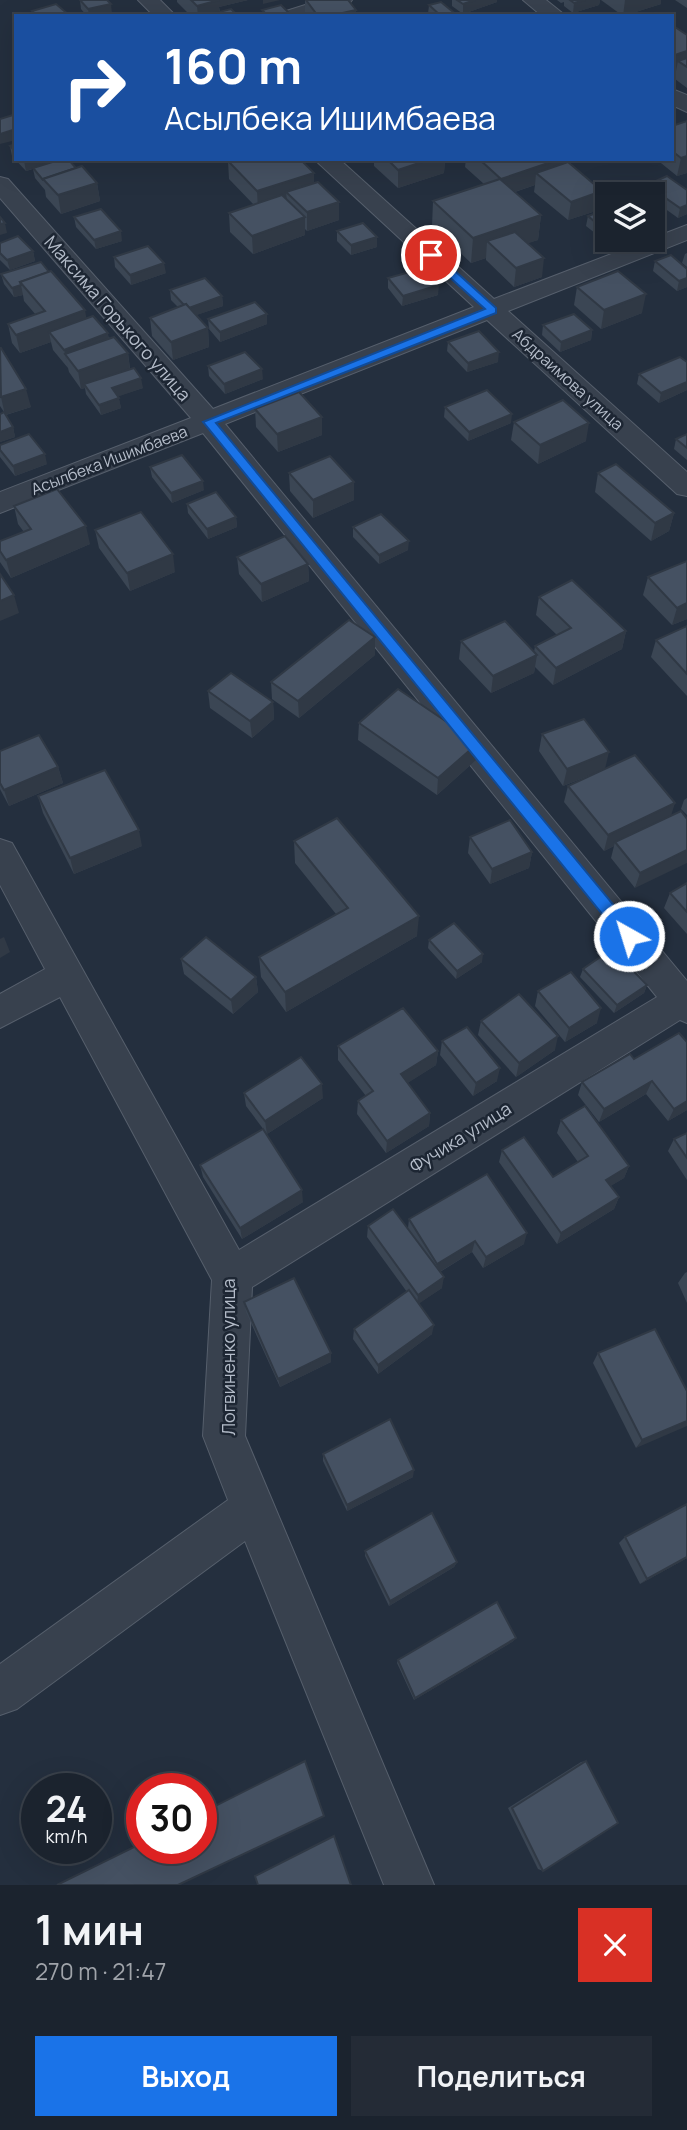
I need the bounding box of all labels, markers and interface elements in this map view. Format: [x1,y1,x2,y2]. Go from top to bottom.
text: 160 m [164,32,302,99]
icon: right [49,42,140,133]
text: Асылбека Ишимбаева [164,96,496,140]
map controls [595,182,665,252]
button: layers [595,182,665,252]
pin [401,225,461,285]
street label: Максима Горького улица [39,230,197,406]
icon: arrive [412,236,450,274]
street label: Абдраимова улица [508,323,628,435]
street label: Асылбека Ишимбаева [28,420,190,500]
position arrow [592,899,666,973]
street label: Фучика улица [405,1096,515,1178]
street label: Логвиненко улица [216,1278,240,1436]
speed limit sign: 30 [126,1773,217,1864]
text: 24 [46,1785,87,1833]
text: km/h [46,1824,87,1848]
text: 1 мин [35,1900,144,1958]
button: close [578,1908,652,1982]
text: 270 m · 21:47 [35,1955,166,1987]
button: Выход [35,2036,337,2116]
button: Поделиться [351,2036,652,2116]

